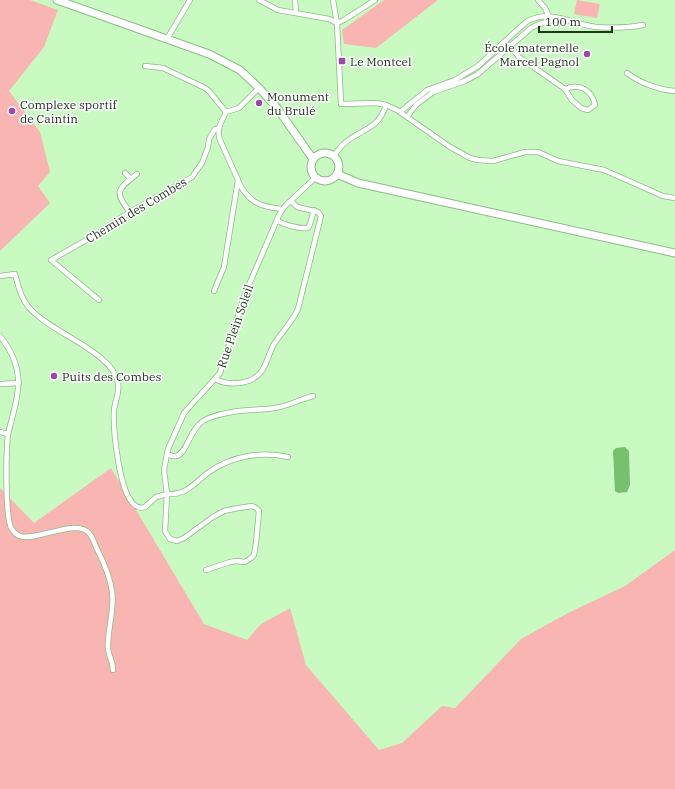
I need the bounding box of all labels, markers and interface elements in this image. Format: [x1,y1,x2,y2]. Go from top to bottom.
scale bar [539,8,612,34]
text: 100 m [545,14,581,29]
place label: École maternelle Marcel Pagnol [484,40,579,69]
marker: École maternelle Marcel Pagnol [582,49,592,59]
place label: Le Montcel [350,54,412,69]
marker: Le Montcel [337,56,347,66]
place label: Monument du Brulé [267,89,329,118]
place label: Complexe sportif de Caintin [20,97,117,126]
marker: Monument du Brulé [254,98,264,108]
marker: Complexe sportif de Caintin [7,106,17,116]
street label: Chemin des Combes [83,174,189,246]
street label: Rue Plein Soleil [214,282,256,370]
place label: Puits des Combes [62,369,162,384]
marker: Puits des Combes [49,371,59,381]

